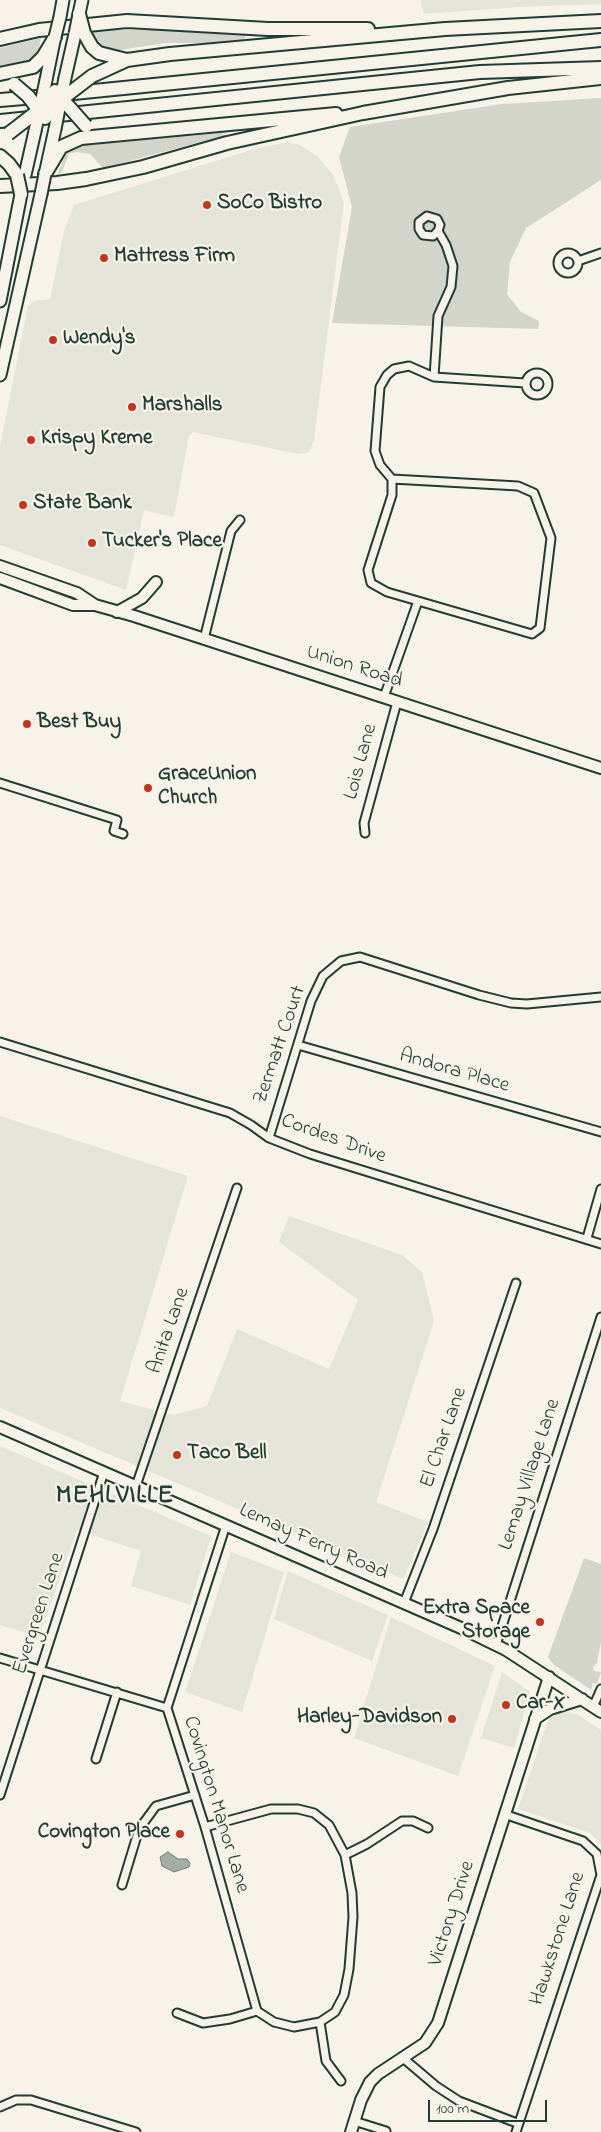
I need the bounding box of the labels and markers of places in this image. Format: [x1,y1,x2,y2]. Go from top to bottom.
place label: SoCo Bistro [217,192,322,218]
marker: SoCo Bistro [201,199,213,211]
place label: Mattress Firm [114,245,235,271]
marker: Mattress Firm [98,252,110,264]
place label: Wendy's [63,327,135,353]
marker: Wendy's [47,334,59,346]
place label: Marshalls [142,394,222,420]
marker: Marshalls [126,401,138,413]
place label: Krispy Kreme [41,427,152,453]
marker: Krispy Kreme [25,434,37,446]
place label: State Bank [33,492,132,518]
marker: State Bank [17,499,29,511]
place label: Tucker's Place [102,530,222,556]
marker: Tucker's Place [86,537,98,549]
place label: Best Buy [37,711,121,737]
marker: Best Buy [21,718,33,730]
place label: GraceUnion Church [158,763,256,813]
marker: GraceUnion Church [142,782,154,794]
place label: Taco Bell [187,1442,266,1468]
marker: Taco Bell [171,1449,183,1461]
place label: Extra Space Storage [423,1597,530,1647]
marker: Extra Space Storage [534,1616,546,1628]
place label: Car-X [516,1692,565,1718]
marker: Car-X [500,1699,512,1711]
place label: Harley-Davidson [297,1706,442,1732]
marker: Harley-Davidson [446,1713,458,1725]
place label: Covington Place [38,1821,170,1847]
marker: Covington Place [174,1828,186,1840]

